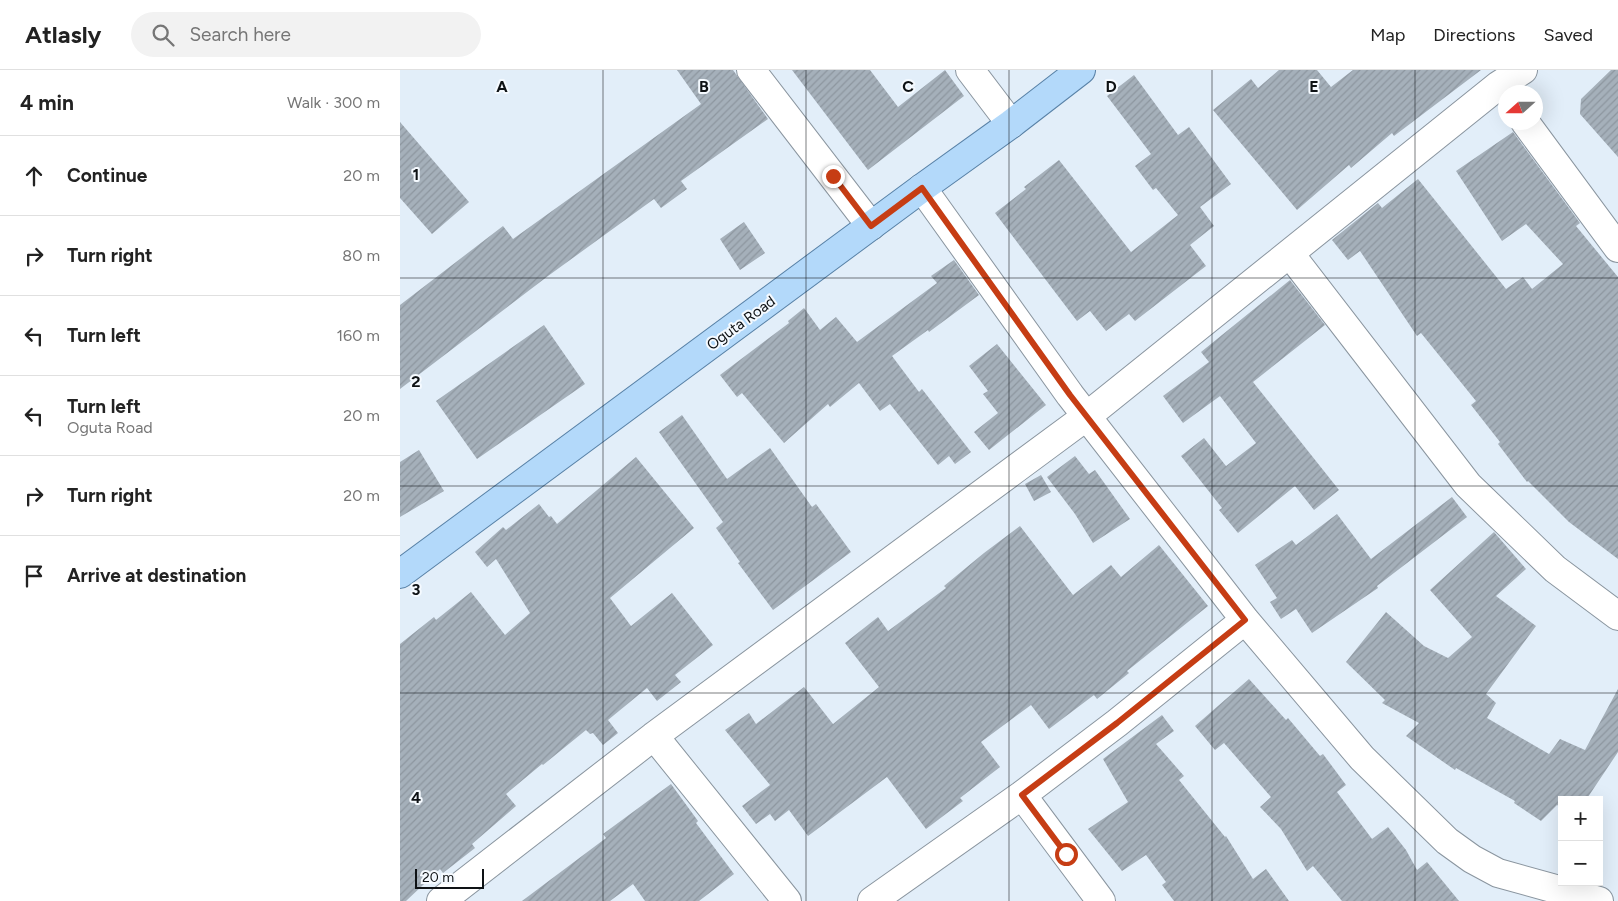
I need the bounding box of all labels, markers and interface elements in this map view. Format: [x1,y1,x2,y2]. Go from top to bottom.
search box [131,12,481,57]
text: Atlasly [25,20,101,49]
icon: search [149,21,177,49]
text: Search here [189,23,291,46]
text: Map [1370,24,1405,46]
text: Directions [1433,24,1515,46]
text: Saved [1543,24,1593,46]
text: A [496,77,508,96]
text: B [699,77,709,96]
text: C [902,77,914,96]
text: D [1105,77,1117,96]
text: E [1309,77,1319,96]
north arrow [1498,85,1543,130]
text: 4 min [20,90,74,115]
text: Walk · 300 m [287,93,380,112]
icon: ahead [20,162,48,190]
text: Continue [67,164,147,187]
text: 1 [413,165,419,184]
route end [822,165,845,188]
text: 20 m [343,166,380,185]
icon: right [20,242,48,270]
text: Turn right [67,244,153,267]
text: 80 m [342,246,380,265]
street label: Oguta Road [703,292,779,354]
icon: left [20,322,48,350]
text: Turn left [67,324,141,347]
text: 160 m [337,326,380,345]
text: 2 [411,372,421,391]
text: Turn left [67,395,141,418]
icon: left [20,402,48,430]
text: 20 m [343,406,380,425]
text: Oguta Road [67,418,153,437]
icon: right [20,482,48,510]
text: Turn right [67,484,153,507]
text: 20 m [343,486,380,505]
icon: arrive [20,562,48,590]
text: Arrive at destination [67,564,246,587]
text: 3 [412,580,421,599]
text: 4 [411,788,421,807]
map controls [1558,796,1603,886]
button: + [1558,796,1603,841]
button: − [1558,841,1603,886]
route start [1055,843,1078,866]
scale bar [415,866,484,889]
text: 20 m [422,869,454,886]

